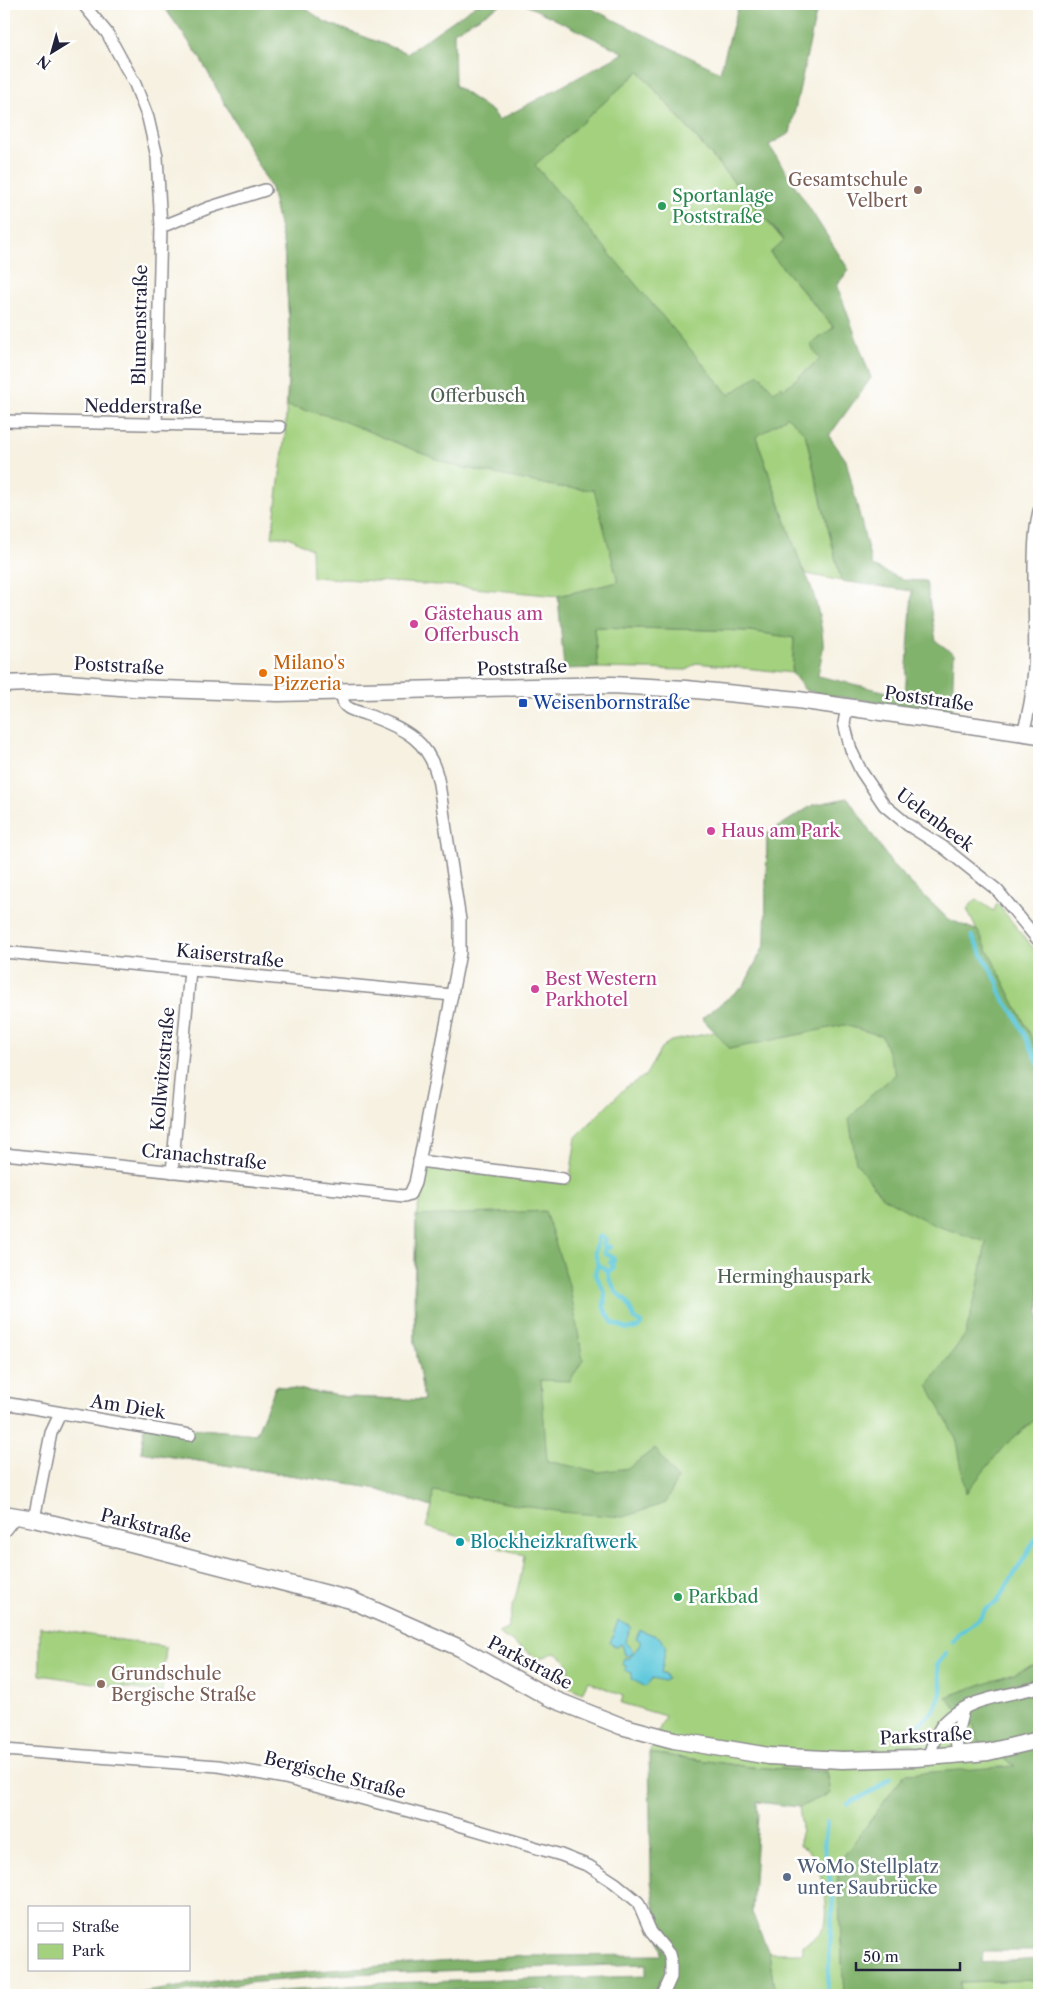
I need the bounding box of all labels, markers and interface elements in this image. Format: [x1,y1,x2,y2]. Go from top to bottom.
north arrow [28,28,78,78]
text: N [34,52,54,73]
place label: Gesamtschule Velbert [788,169,909,212]
marker: Gesamtschule Velbert [912,184,924,196]
place label: Sportanlage Poststraße [672,185,774,228]
marker: Sportanlage Poststraße [656,200,668,212]
street label: Blumenstraße [128,264,152,386]
park label: Offerbusch [430,385,526,407]
street label: Nedderstraße [84,395,202,419]
place label: Gästehaus am Offerbusch [424,603,543,646]
marker: Gästehaus am Offerbusch [408,618,420,630]
place label: Milano's Pizzeria [273,652,345,695]
street label: Poststraße [73,653,165,679]
street label: Poststraße [477,655,567,681]
marker: Milano's Pizzeria [257,667,269,679]
street label: Poststraße [883,682,975,716]
place label: Weisenbornstraße [532,692,690,714]
marker: Weisenbornstraße [517,697,529,709]
street label: Uelenbeek [892,784,979,857]
place label: Haus am Park [721,820,841,842]
marker: Haus am Park [705,825,717,837]
street label: Kaiserstraße [175,939,285,973]
place label: Best Western Parkhotel [545,968,657,1011]
marker: Best Western Parkhotel [529,983,541,995]
street label: Kollwitzstraße [147,1006,179,1132]
street label: Cranachstraße [140,1139,268,1175]
park label: Herminghauspark [717,1266,873,1288]
street label: Am Diek [88,1390,169,1424]
street label: Parkstraße [98,1504,194,1548]
place label: Blockheizkraftwerk [470,1531,639,1553]
marker: Blockheizkraftwerk [454,1536,466,1548]
place label: Parkbad [688,1586,758,1608]
marker: Parkbad [672,1591,684,1603]
street label: Parkstraße [484,1632,576,1694]
place label: Grundschule Bergische Straße [111,1663,256,1706]
marker: Grundschule Bergische Straße [95,1678,107,1690]
street label: Parkstraße [879,1723,973,1749]
street label: Bergische Straße [262,1747,408,1803]
place label: WoMo Stellplatz unter Saubrücke [796,1856,939,1899]
marker: WoMo Stellplatz unter Saubrücke [781,1871,793,1883]
legend [28,1906,190,1972]
text: Straße [72,1917,119,1936]
scale bar [856,1939,959,1971]
text: Park [72,1941,106,1960]
text: 50 m [863,1947,899,1966]

